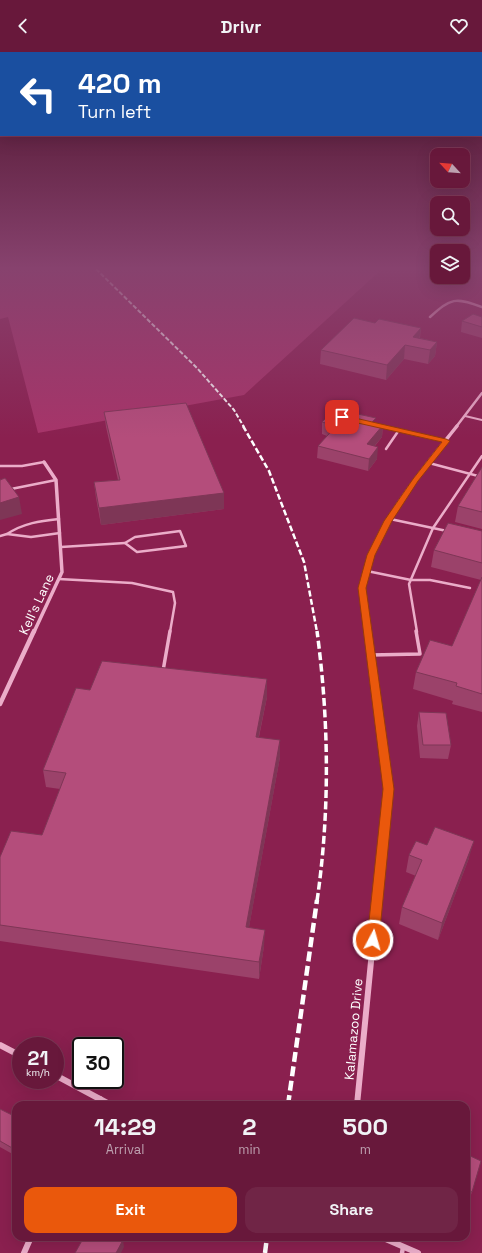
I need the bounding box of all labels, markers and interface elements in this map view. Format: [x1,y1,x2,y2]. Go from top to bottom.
icon: back [12,15,34,37]
text: Drivr [221,15,261,38]
icon: heart [448,15,470,37]
text: 420 m [78,65,162,101]
icon: left [12,68,64,120]
text: Turn left [78,100,151,123]
north arrow [430,148,470,188]
map controls [430,148,470,284]
button: search [430,196,470,236]
button: layers [430,244,470,284]
pin [325,400,359,434]
icon: arrive [331,406,353,428]
street label: Kell's Lane [15,571,58,637]
position arrow [352,919,394,961]
street label: Kalamazoo Drive [341,978,366,1080]
speed limit sign: 30 [72,1037,124,1089]
text: 21 [28,1045,48,1071]
text: km/h [26,1066,50,1079]
text: 14:29 [94,1111,156,1142]
text: 2 [242,1111,257,1142]
text: 500 [343,1111,388,1142]
text: Arrival [106,1141,144,1158]
text: min [238,1141,261,1158]
text: m [360,1141,371,1158]
button: Exit [24,1187,237,1233]
button: Share [245,1187,458,1233]

